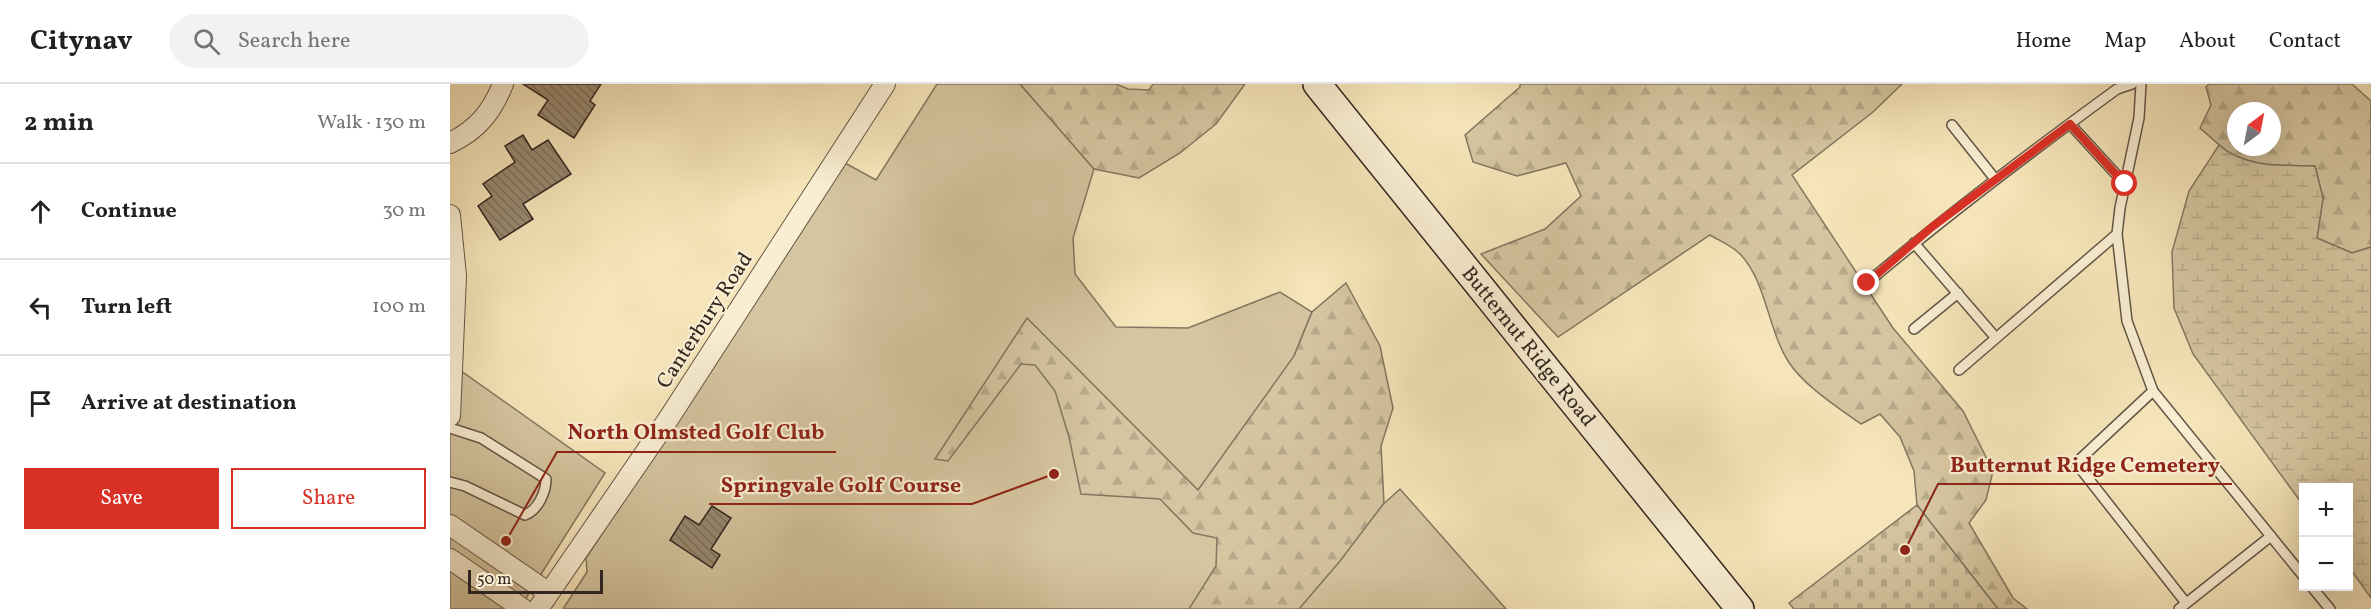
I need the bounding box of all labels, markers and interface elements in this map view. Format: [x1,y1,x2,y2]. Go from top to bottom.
search box [169,14,589,68]
text: Citynav [30,22,133,61]
icon: search [190,25,223,58]
text: Search here [238,26,350,57]
text: Home [2016,27,2071,56]
text: Map [2104,27,2146,56]
text: About [2179,27,2236,56]
text: Contact [2269,27,2341,56]
north arrow [2227,102,2281,156]
text: 2 min [24,105,94,141]
text: Walk · 130 m [317,109,426,137]
route start [2111,170,2137,196]
icon: ahead [24,195,57,228]
text: Continue [81,196,177,227]
text: 30 m [382,197,426,225]
street label: Canterbury Road [650,247,760,395]
street label: Butternut Ridge Road [1454,261,1602,433]
route end [1853,269,1879,295]
icon: left [24,291,57,324]
text: Turn left [81,292,172,323]
text: 100 m [372,293,426,321]
icon: arrive [24,387,57,420]
text: Arrive at destination [81,388,297,419]
callout: North Olmsted Golf Club [557,412,836,452]
text: North Olmsted Golf Club [568,418,824,449]
callout: Butternut Ridge Cemetery [1938,444,2232,484]
text: Butternut Ridge Cemetery [1950,451,2221,482]
callout: Springvale Golf Course [709,464,972,504]
button: Save [24,468,219,529]
button: Share [231,468,426,529]
text: Springvale Golf Course [721,471,961,502]
map controls [2299,483,2353,591]
button: + [2299,483,2353,537]
button: − [2299,537,2353,591]
scale bar [468,567,603,594]
text: 50 m [477,569,511,591]

